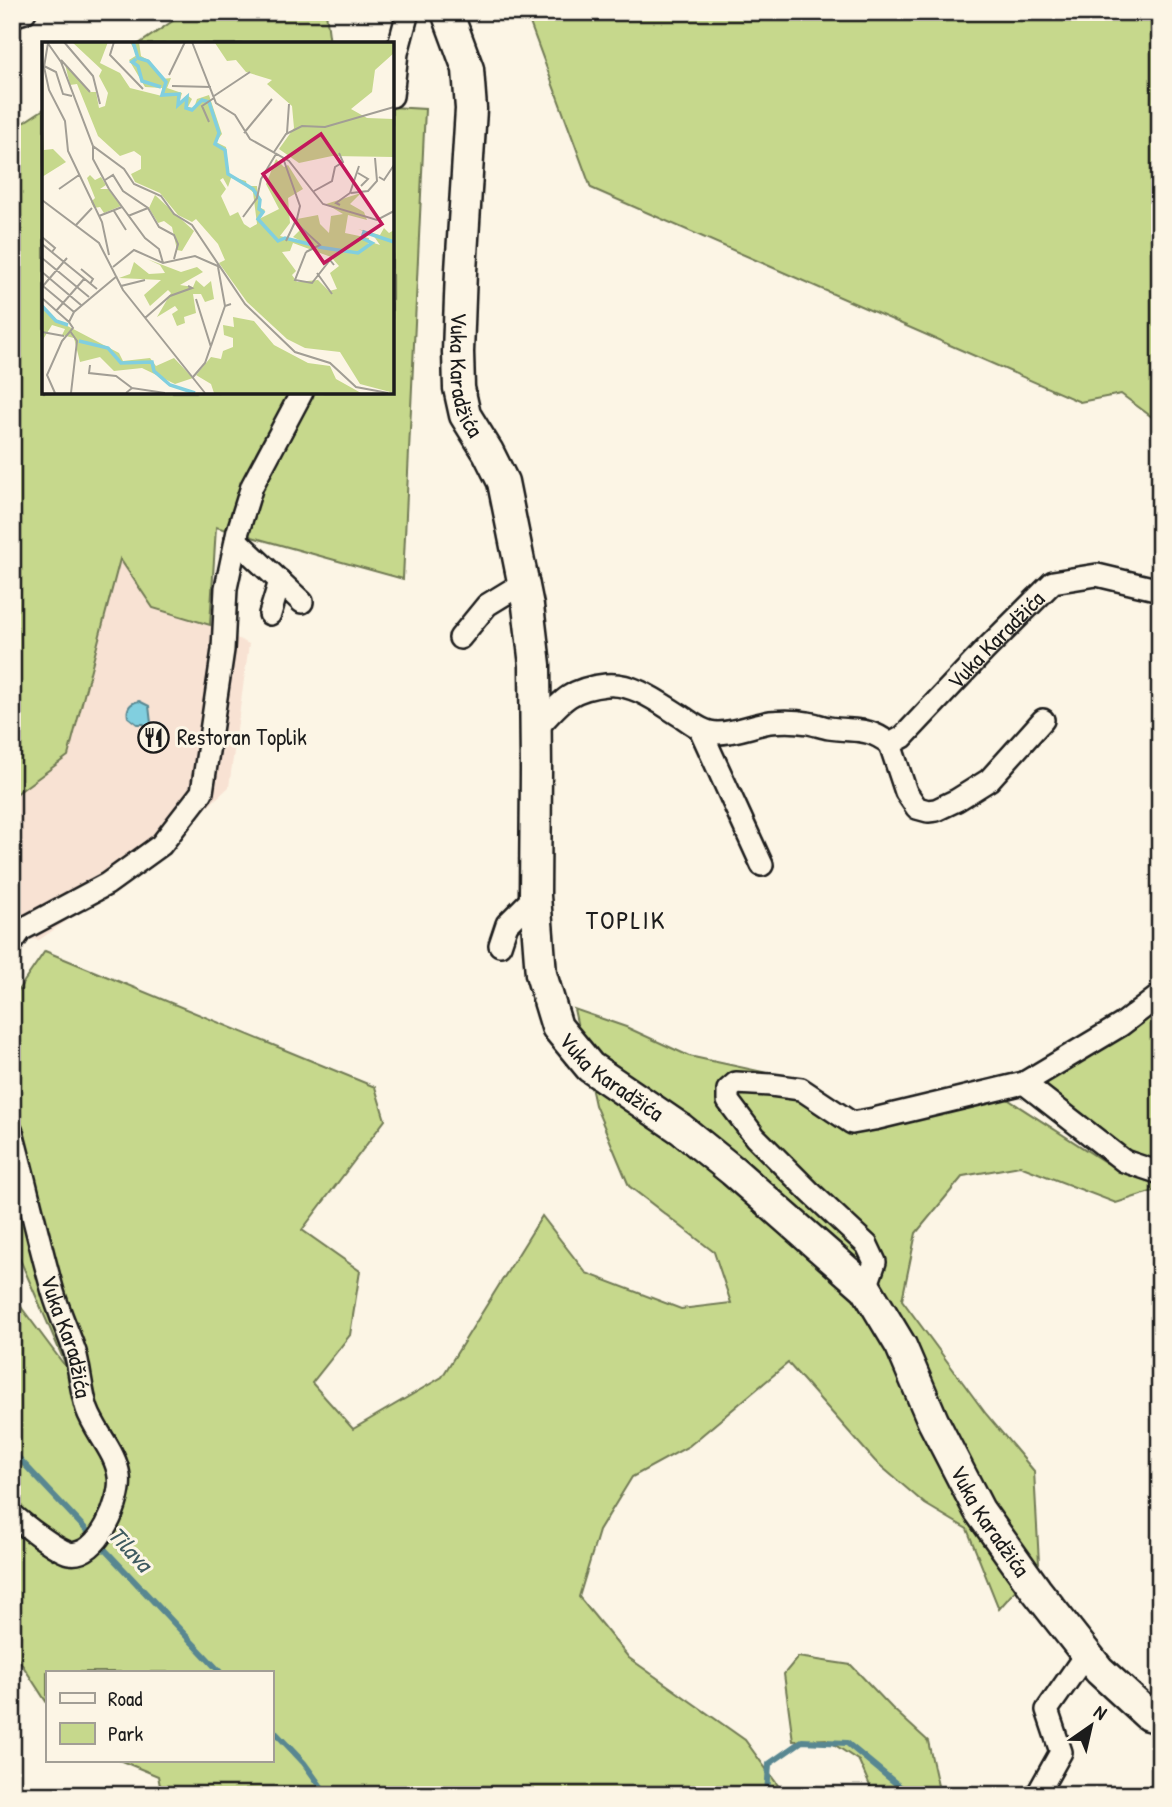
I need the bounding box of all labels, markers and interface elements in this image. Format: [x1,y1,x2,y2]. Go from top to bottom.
inset map [42,42,394,394]
street label: Vuka Karadžića [443,312,491,443]
street label: Vuka Karadžića [940,583,1051,696]
restaurant icon: Restoran Toplik [137,720,171,754]
place label: Restoran Toplik [177,721,307,752]
district label: TOPLIK [586,902,666,937]
street label: Vuka Karadžića [552,1025,670,1128]
street label: Vuka Karadžića [34,1272,99,1401]
street label: Vuka Karadžića [943,1460,1038,1583]
water label: Tilava [101,1519,162,1580]
legend [46,1671,273,1762]
text: Road [108,1684,142,1713]
north arrow [1056,1692,1126,1762]
text: N [1089,1698,1112,1726]
text: Park [108,1719,143,1748]

